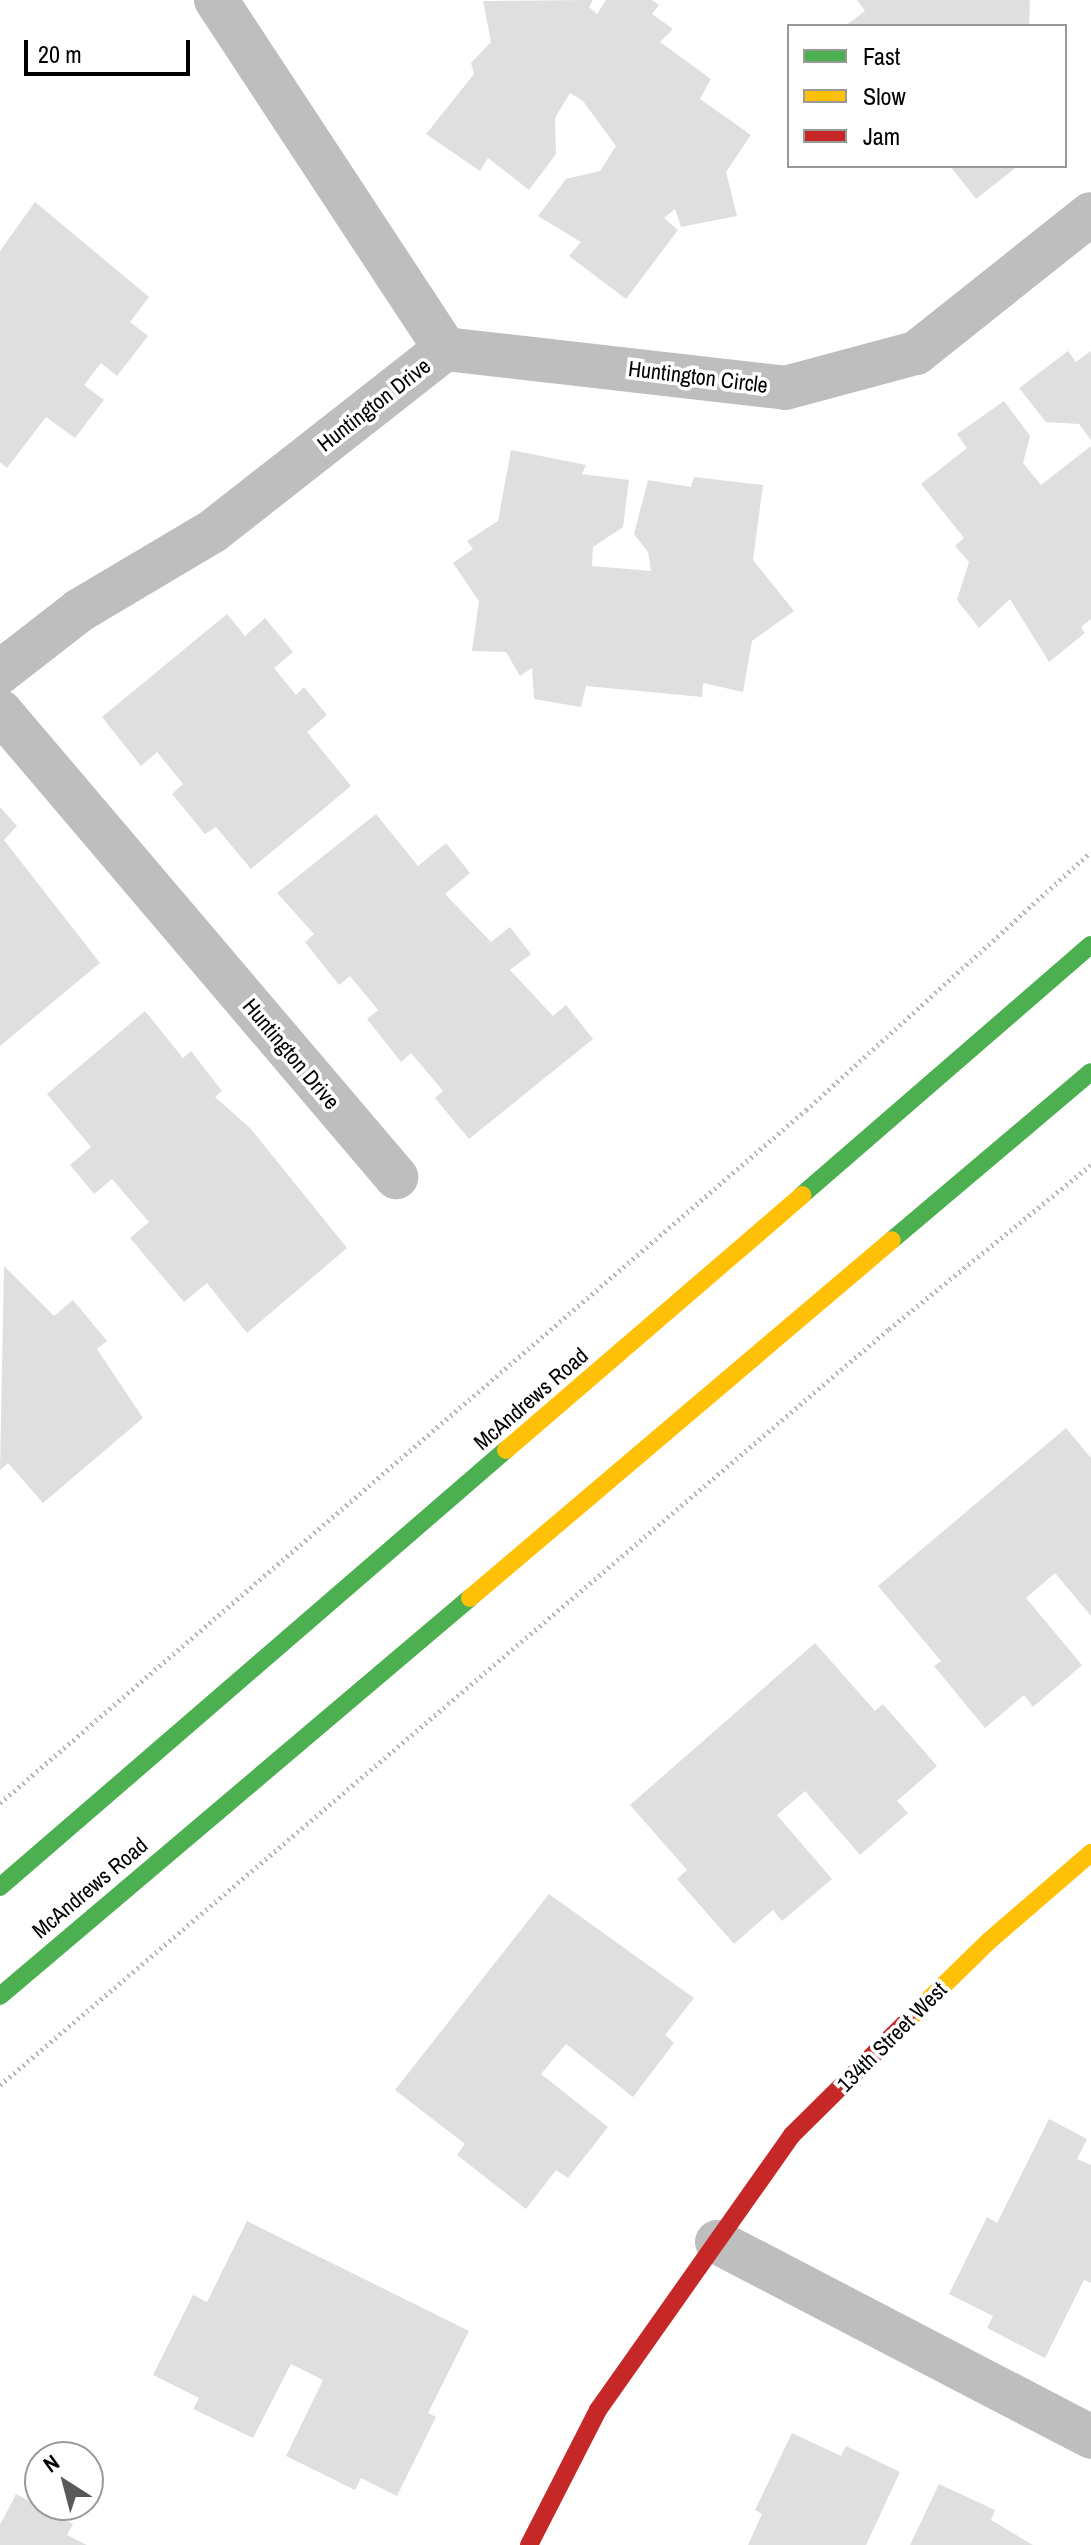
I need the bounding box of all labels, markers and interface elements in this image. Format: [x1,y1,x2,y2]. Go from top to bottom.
scale bar [28,24,194,74]
legend [787,24,1067,168]
text: 20 m [38,38,82,70]
text: Fast [863,40,900,72]
text: Slow [863,80,906,112]
text: Jam [863,120,900,152]
street label: Huntington Drive [312,353,436,457]
street label: Huntington Circle [627,355,769,399]
street label: Huntington Drive [237,993,345,1115]
street label: McAndrews Road [469,1342,593,1456]
street label: McAndrews Road [27,1832,153,1944]
street label: 134th Street West [832,1977,952,2097]
north arrow [24,2441,104,2521]
text: N [37,2447,65,2479]

